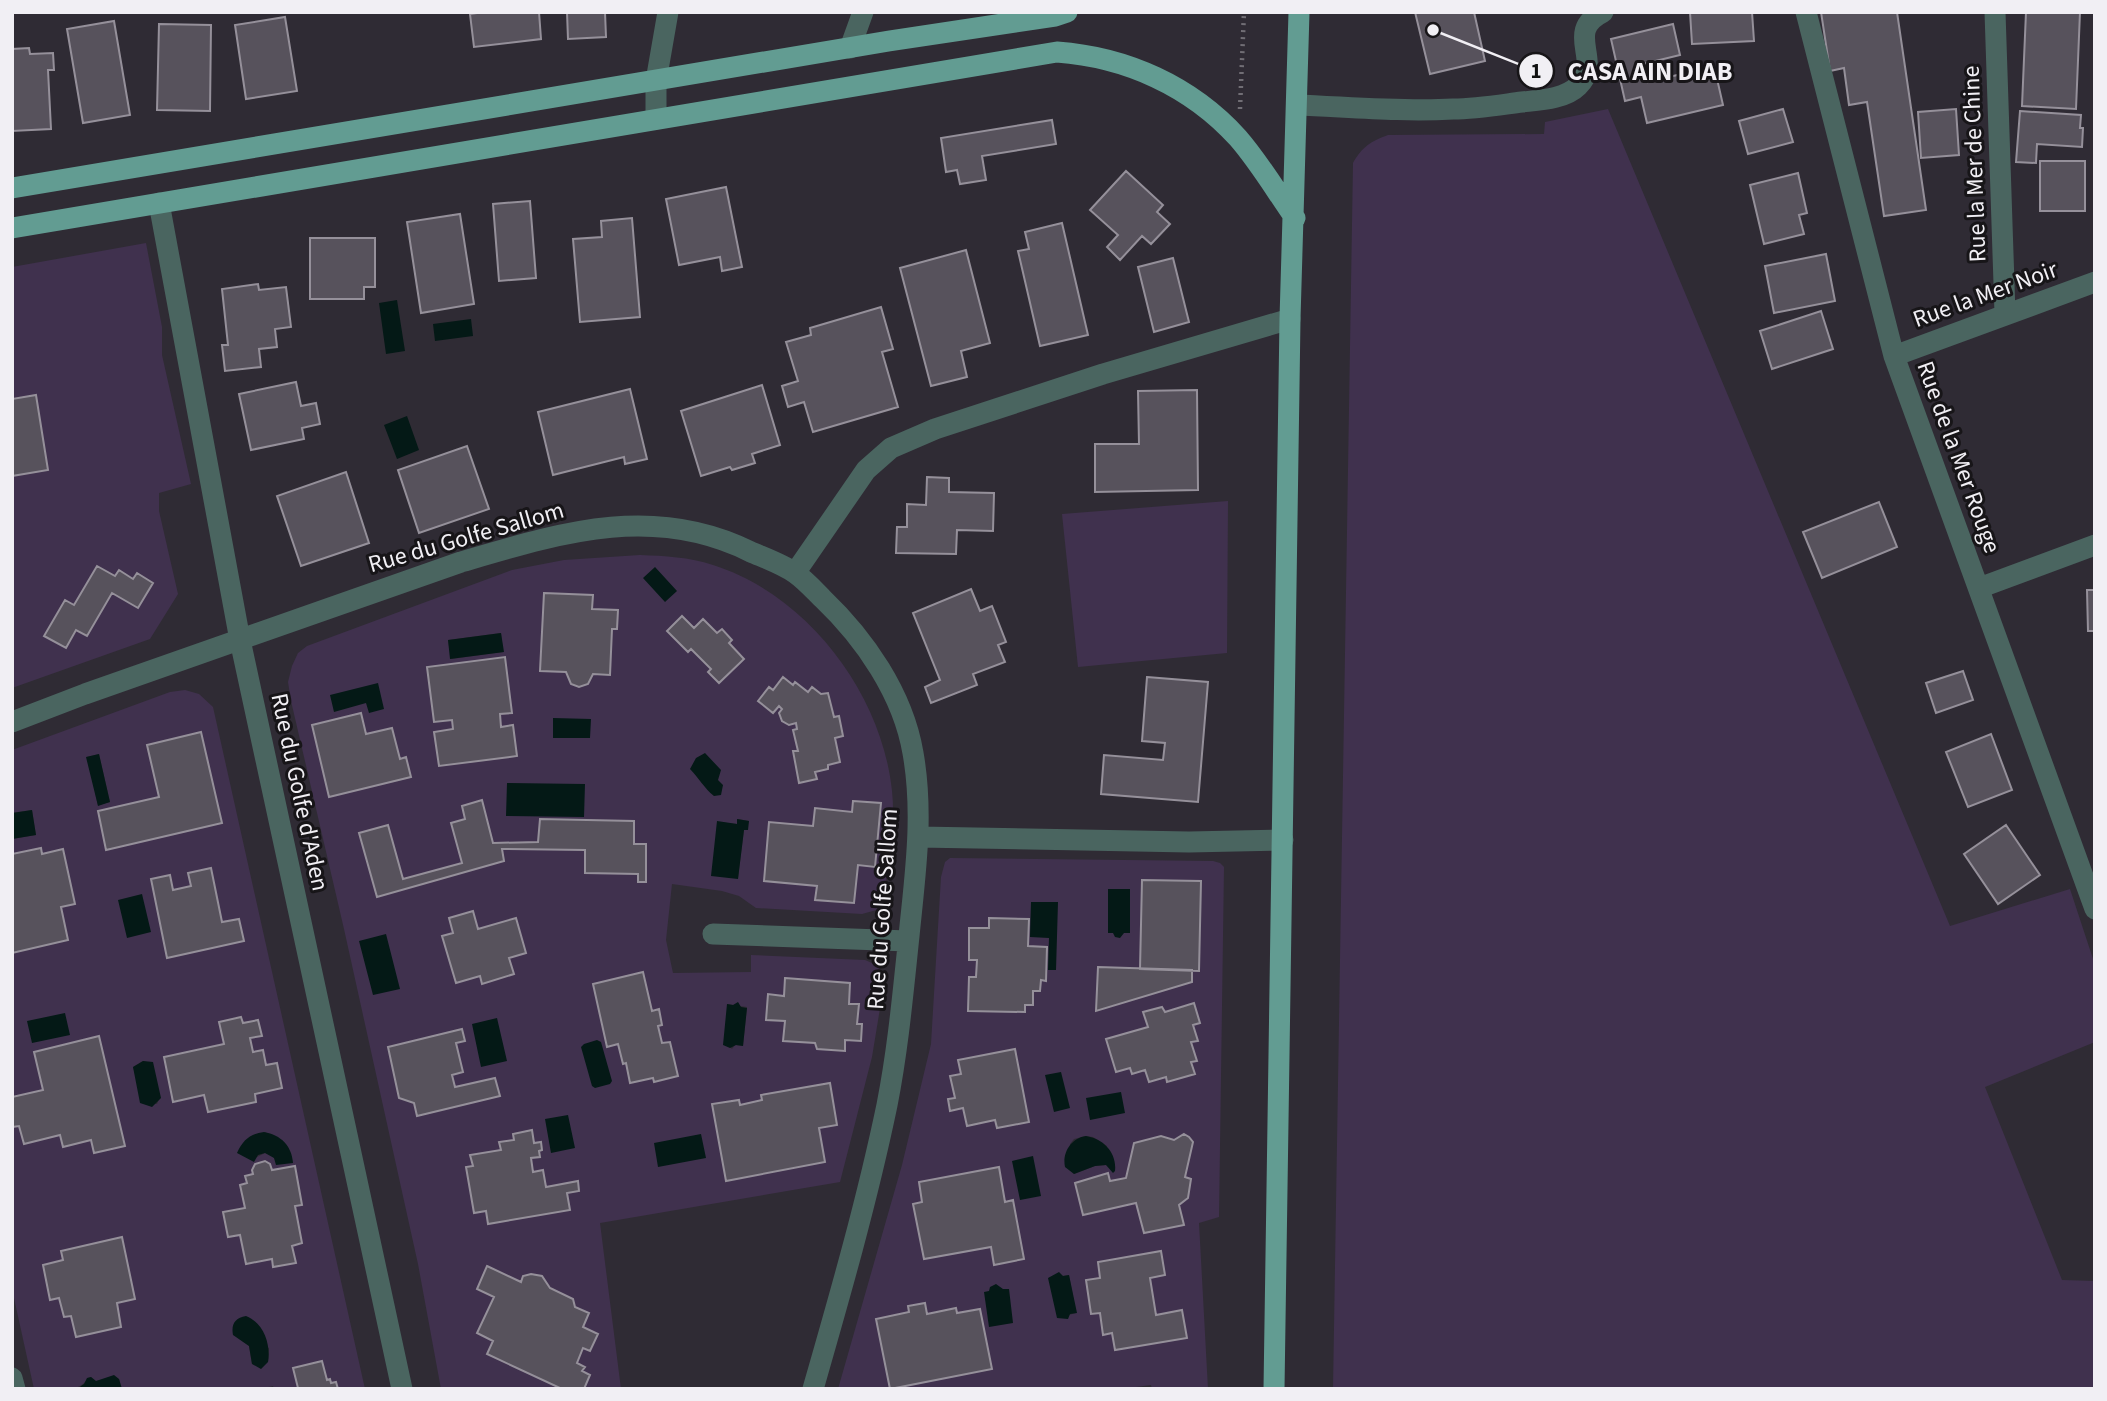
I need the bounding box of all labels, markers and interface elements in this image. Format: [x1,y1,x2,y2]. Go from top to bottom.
callout: CASA AIN DIAB [1518,47,1746,94]
text: CASA AIN DIAB [1568,53,1732,90]
text: 1 [1530,56,1542,86]
street label: Rue la Mer de Chine [1954,65,1995,263]
street label: Rue la Mer Noir [1908,252,2063,337]
street label: Rue de la Mer Rouge [1908,356,2010,558]
street label: Rue du Golfe Sallom [364,493,568,582]
street label: Rue du Golfe d'Aden [261,690,338,894]
street label: Rue du Golfe Sallom [858,807,907,1011]

